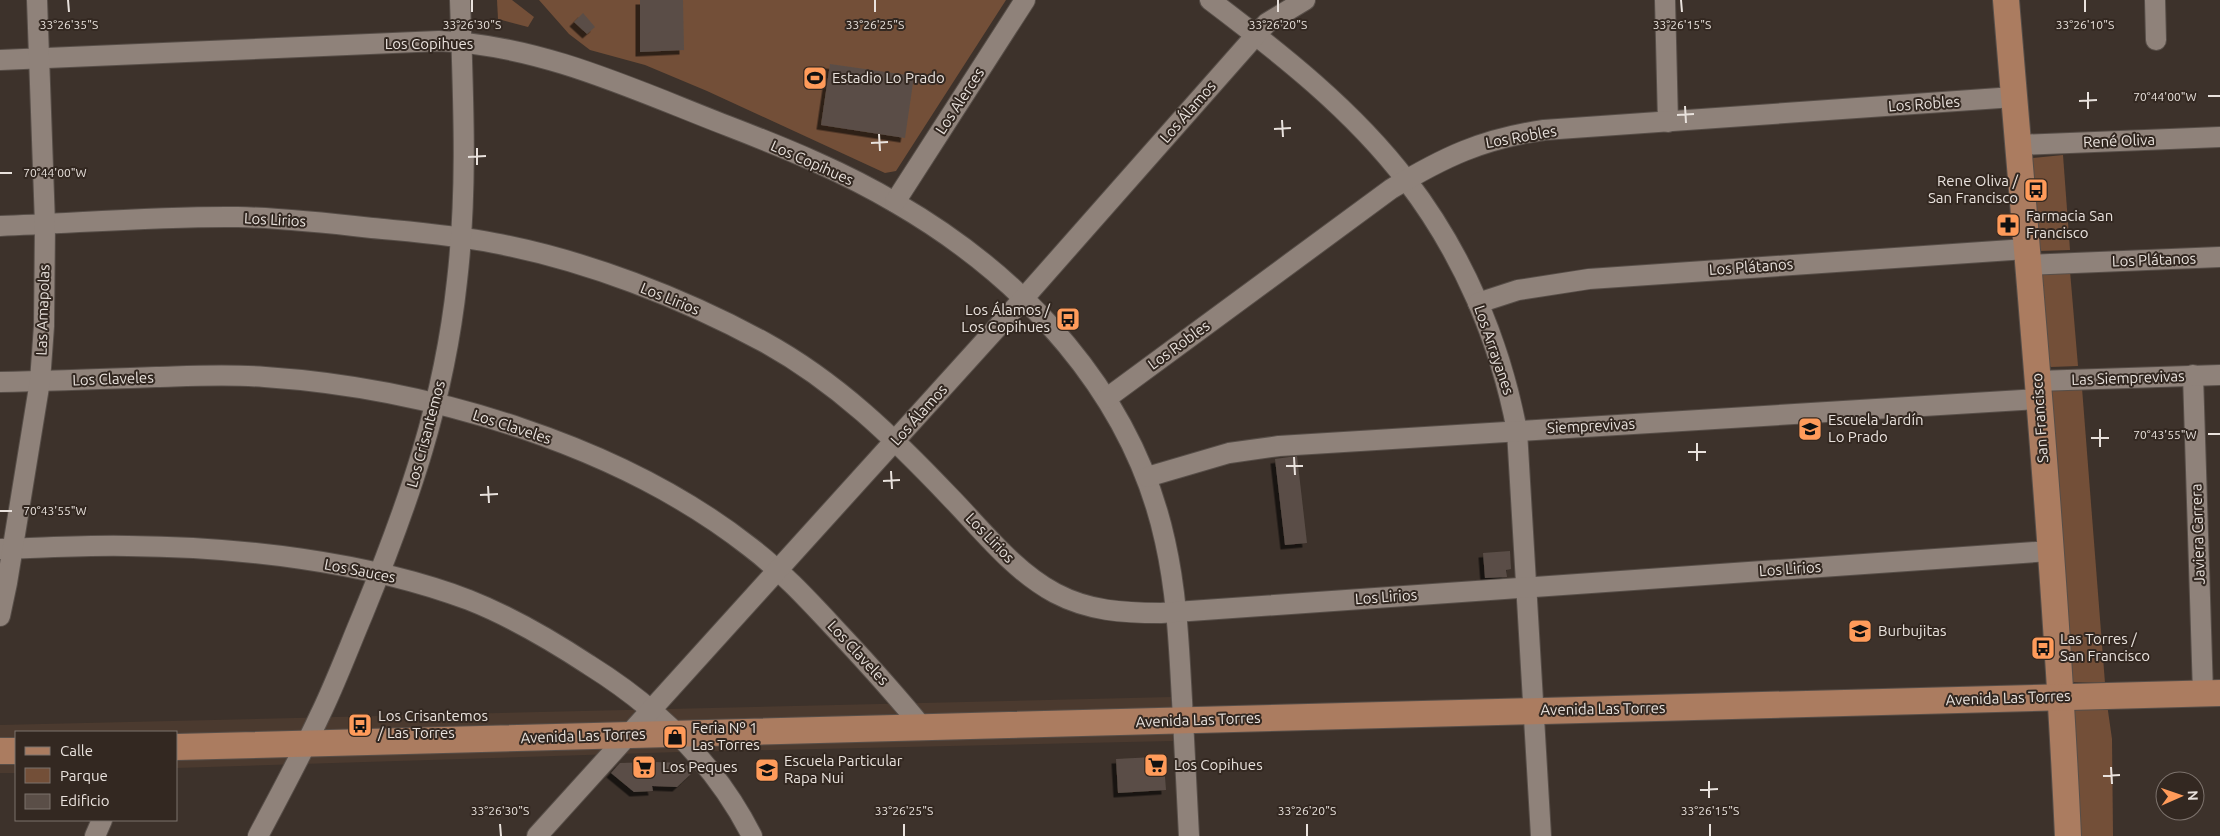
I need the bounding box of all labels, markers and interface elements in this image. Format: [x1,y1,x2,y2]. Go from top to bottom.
text: 33°26'35"S [40,18,98,31]
text: 33°26'30"S [443,18,501,31]
text: 33°26'25"S [846,18,904,31]
text: 33°26'20"S [1249,18,1307,31]
text: 33°26'15"S [1653,18,1711,31]
text: 33°26'10"S [2056,18,2114,31]
street label: Los Copihues [385,35,473,52]
street label: Los Alerces [932,64,987,137]
sports icon: Estadio Lo Prado [802,65,828,91]
place label: Estadio Lo Prado [832,69,945,86]
street label: Los Álamos [1156,77,1219,146]
text: 70°44'00"W [2133,90,2197,103]
street label: Los Robles [1887,93,1960,114]
street label: Los Robles [1484,122,1558,151]
street label: René Oliva [2083,131,2155,150]
street label: Los Copihues [768,137,856,188]
text: 70°44'00"W [23,166,87,179]
place label: Rene Oliva / San Francisco [1928,172,2018,206]
bus stop icon: Rene Oliva / San Francisco [2023,177,2049,203]
place label: Farmacia San Francisco [2026,207,2113,241]
street label: Los Lirios [243,209,307,230]
pharmacy icon: Farmacia San Francisco [1995,212,2021,238]
street label: Los Plátanos [2112,250,2196,269]
street label: Los Plátanos [1708,255,1794,278]
street label: Las Amapolas [32,264,53,356]
street label: Los Lirios [638,279,702,318]
place label: Los Álamos / Los Copihues [961,301,1050,335]
street label: Los Arrayanes [1471,303,1518,397]
bus stop icon: Los Álamos / Los Copihues [1055,306,1081,332]
street label: Los Robles [1145,317,1213,373]
street label: Las Siemprevivas [2071,367,2185,388]
street label: Los Claveles [72,369,154,388]
street label: San Francisco [2028,373,2051,464]
street label: Los Crisantemos [403,379,448,489]
street label: Los Álamos [887,381,950,449]
street label: Los Claveles [471,406,554,447]
place label: Escuela Jardín Lo Prado [1828,411,1924,445]
street label: Siemprevivas [1547,415,1635,436]
school or university icon: Escuela Jardín Lo Prado [1797,416,1823,442]
text: 70°43'55"W [2133,428,2197,441]
street label: Javiera Carrera [2187,483,2208,585]
text: 70°43'55"W [23,504,87,517]
street label: Los Lirios [963,509,1018,566]
street label: Los Sauces [323,555,397,586]
street label: Los Lirios [1758,558,1822,579]
street label: Los Lirios [1354,586,1418,607]
street label: Los Claveles [824,617,892,688]
school or university icon: Burbujitas [1847,618,1873,644]
place label: Burbujitas [1878,622,1947,639]
place label: Las Torres / San Francisco [2060,630,2150,664]
bus stop icon: Las Torres / San Francisco [2030,635,2056,661]
street label: Avenida Las Torres [1945,687,2071,708]
street label: Avenida Las Torres [1540,699,1666,718]
place label: Los Crisantemos / Las Torres [377,707,488,741]
street label: Avenida Las Torres [1135,709,1261,730]
bus stop icon: Los Crisantemos / Las Torres [347,712,373,738]
place label: Feria Nº 1 Las Torres [692,719,760,753]
shop icon: Feria Nº 1 Las Torres [662,724,688,750]
street label: Avenida Las Torres [520,725,646,746]
legend [15,731,178,821]
text: Calle [60,742,93,759]
place label: Escuela Particular Rapa Nui [784,752,903,786]
supermarket icon: Los Copihues [1143,752,1169,778]
supermarket icon: Los Peques [631,754,657,780]
place label: Los Copihues [1174,756,1263,773]
school or university icon: Escuela Particular Rapa Nui [754,757,780,783]
place label: Los Peques [662,758,737,775]
text: Parque [60,767,108,784]
north arrow [2155,771,2205,821]
text: N [2185,790,2201,801]
text: Edificio [60,792,109,809]
text: 33°26'30"S [471,804,529,817]
text: 33°26'25"S [875,804,933,817]
text: 33°26'20"S [1278,804,1336,817]
text: 33°26'15"S [1681,804,1739,817]

